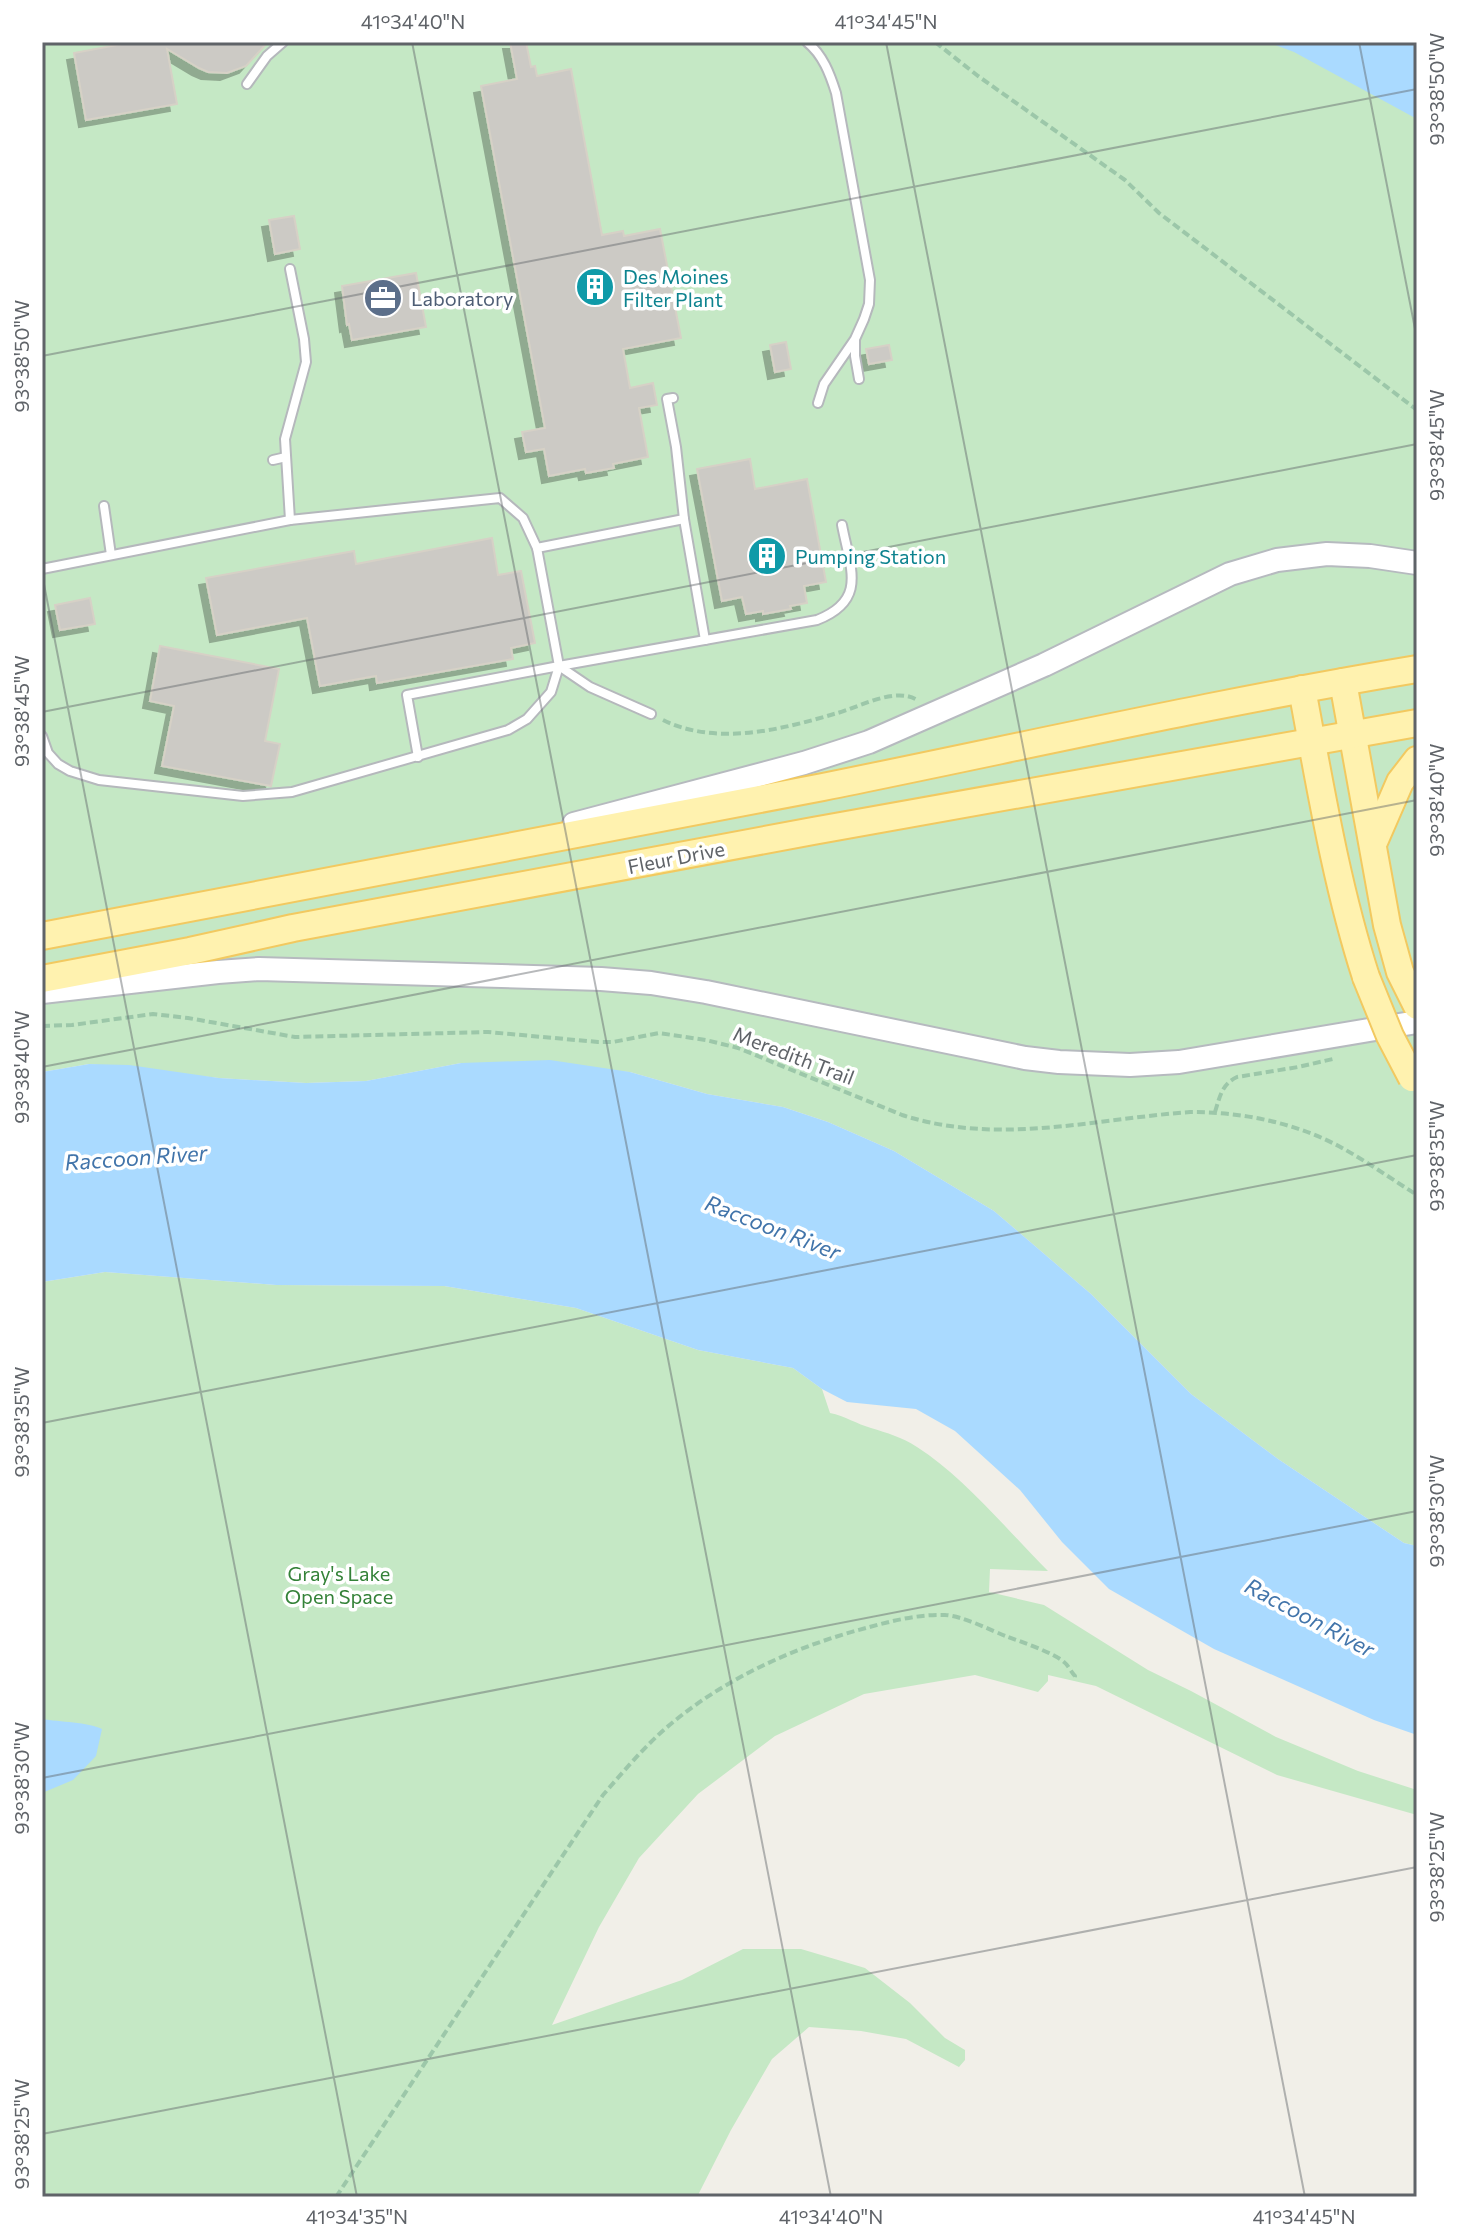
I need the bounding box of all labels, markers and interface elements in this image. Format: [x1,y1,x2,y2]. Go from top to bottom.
text: 41°34'40"N [361,9,465,33]
text: 41°34'45"N [835,9,937,33]
text: 93°38'50"W [1424,33,1448,145]
place label: Des Moines Filter Plant [623,264,729,311]
building icon: Des Moines Filter Plant [574,266,616,308]
office icon: Laboratory [362,277,404,319]
place label: Laboratory [411,286,513,310]
text: 93°38'50"W [9,300,33,412]
text: 93°38'45"W [1424,389,1448,501]
building icon: Pumping Station [746,535,788,577]
place label: Pumping Station [795,544,946,568]
text: 93°38'45"W [9,655,33,767]
text: 93°38'40"W [1424,743,1448,857]
street label: Fleur Drive [625,836,727,878]
text: 93°38'40"W [9,1010,33,1124]
street label: Meredith Trail [730,1021,858,1089]
text: 93°38'35"W [1424,1100,1448,1212]
water label: Raccoon River [64,1138,209,1175]
water label: Raccoon River [701,1189,846,1266]
text: 93°38'35"W [9,1366,33,1478]
text: 93°38'30"W [1424,1455,1448,1567]
park label: Gray's Lake Open Space [285,1561,393,1608]
water label: Raccoon River [1241,1572,1380,1663]
text: 93°38'30"W [9,1722,33,1834]
text: 93°38'25"W [1424,1812,1448,1922]
text: 93°38'25"W [9,2079,33,2189]
text: 41°34'35"N [306,2204,408,2228]
text: 41°34'40"N [779,2204,883,2228]
text: 41°34'45"N [1253,2204,1355,2228]

